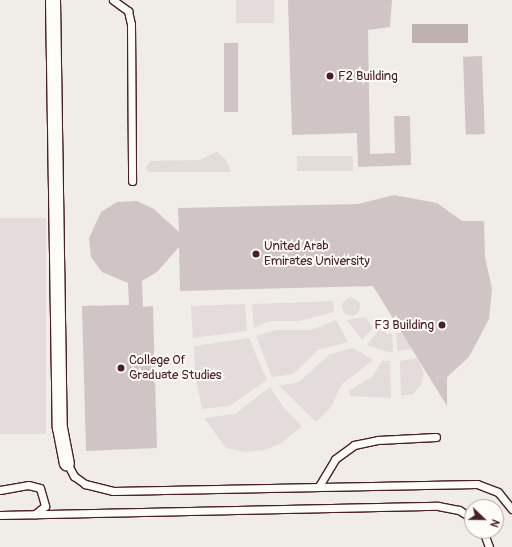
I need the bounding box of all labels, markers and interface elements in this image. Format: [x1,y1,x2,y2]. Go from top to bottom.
place label: F2 Building [338,68,398,84]
marker: F2 Building [325,71,335,81]
place label: United Arab Emirates University [264,239,370,270]
marker: United Arab Emirates University [251,249,261,259]
place label: F3 Building [374,317,434,333]
marker: F3 Building [437,320,447,330]
place label: College Of Graduate Studies [129,353,222,384]
marker: College Of Graduate Studies [116,363,126,373]
north arrow [464,499,504,539]
text: N [487,517,502,529]

